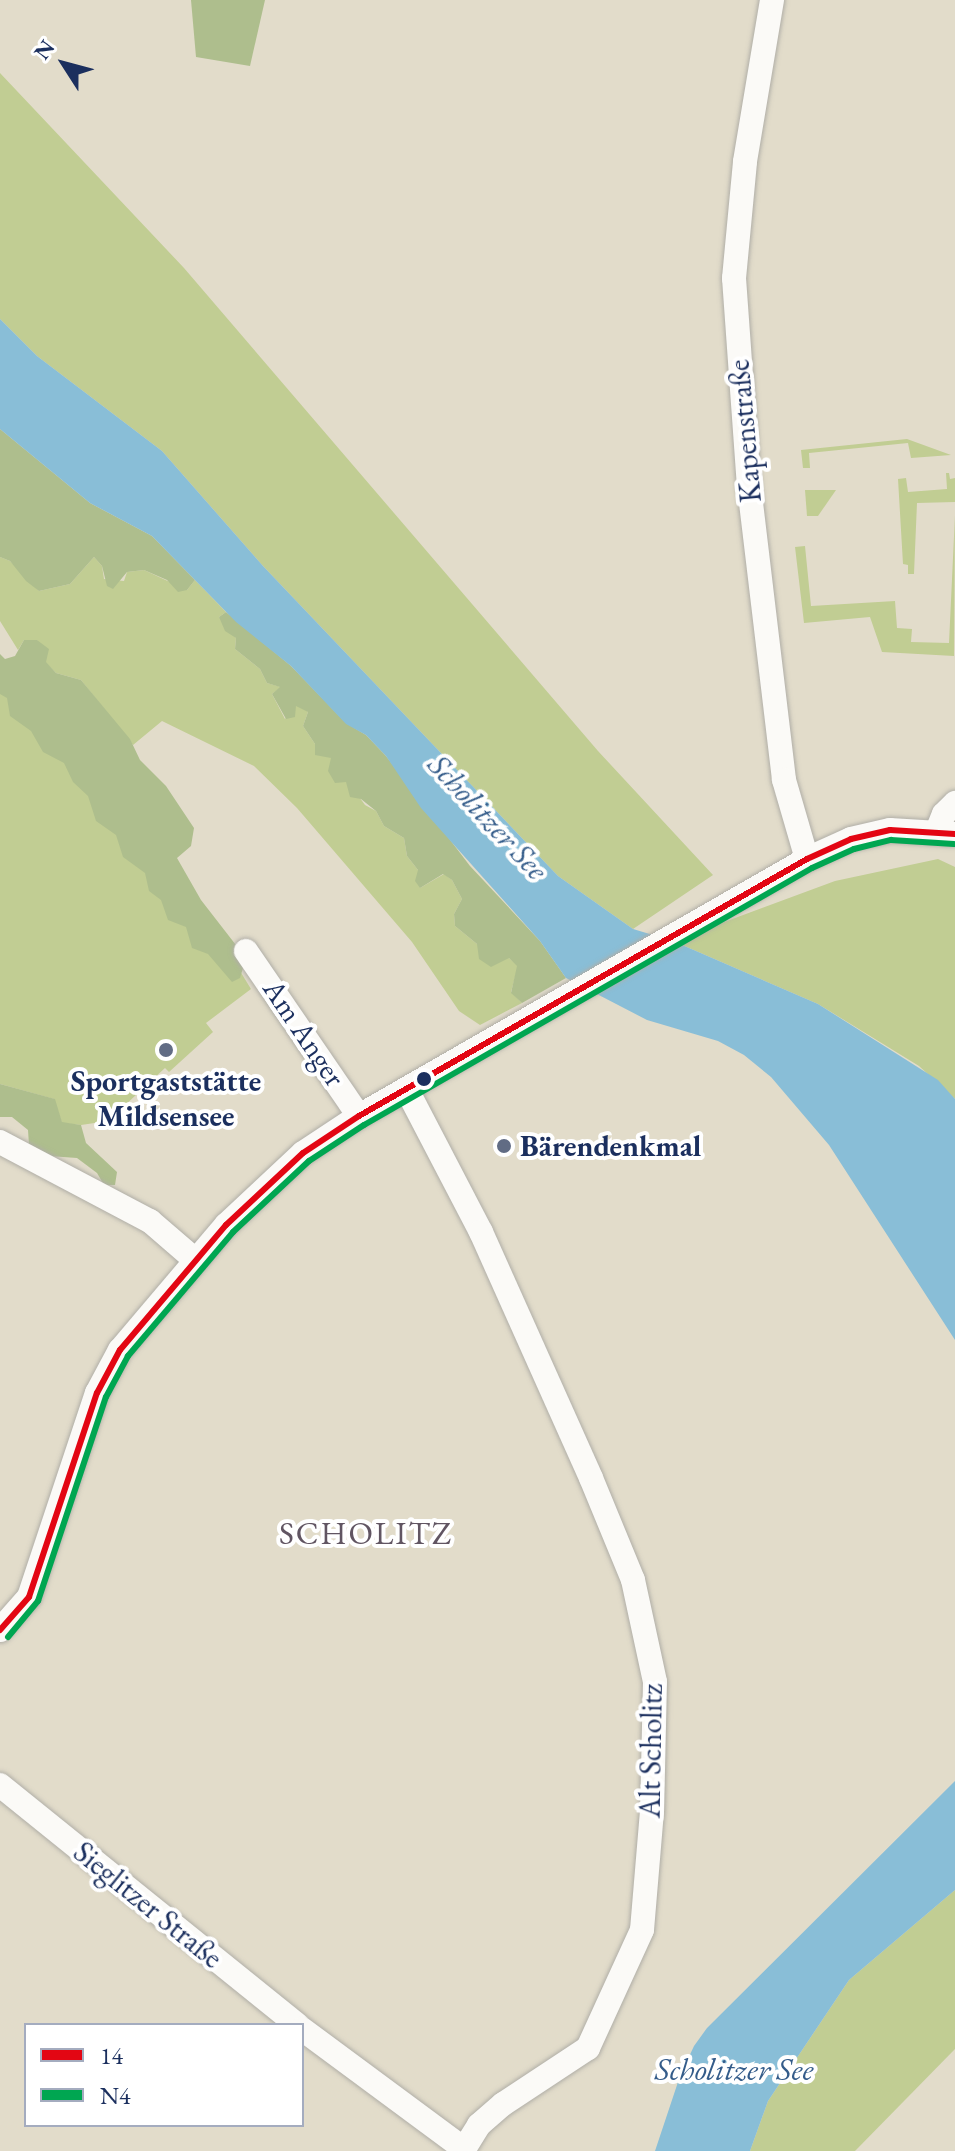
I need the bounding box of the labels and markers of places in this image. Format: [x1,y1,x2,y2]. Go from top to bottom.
marker: Sportgaststätte Mildsensee [157,1041,175,1059]
place label: Sportgaststätte Mildsensee [71,1063,261,1134]
unlabelled marker [416,1071,432,1087]
place label: Bärendenkmal [520,1128,701,1164]
marker: Bärendenkmal [495,1137,513,1155]

